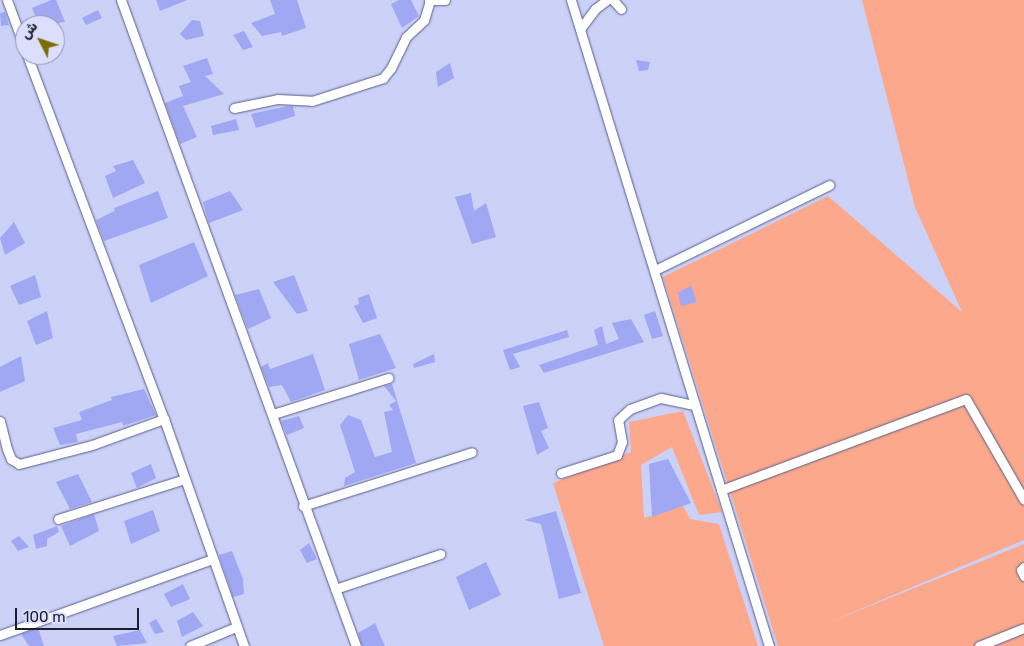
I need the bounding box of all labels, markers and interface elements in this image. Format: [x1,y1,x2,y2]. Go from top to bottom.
north arrow [15,15,65,65]
text: ش [17,18,41,43]
scale bar [18,598,141,630]
text: 100 m [23,608,65,626]

